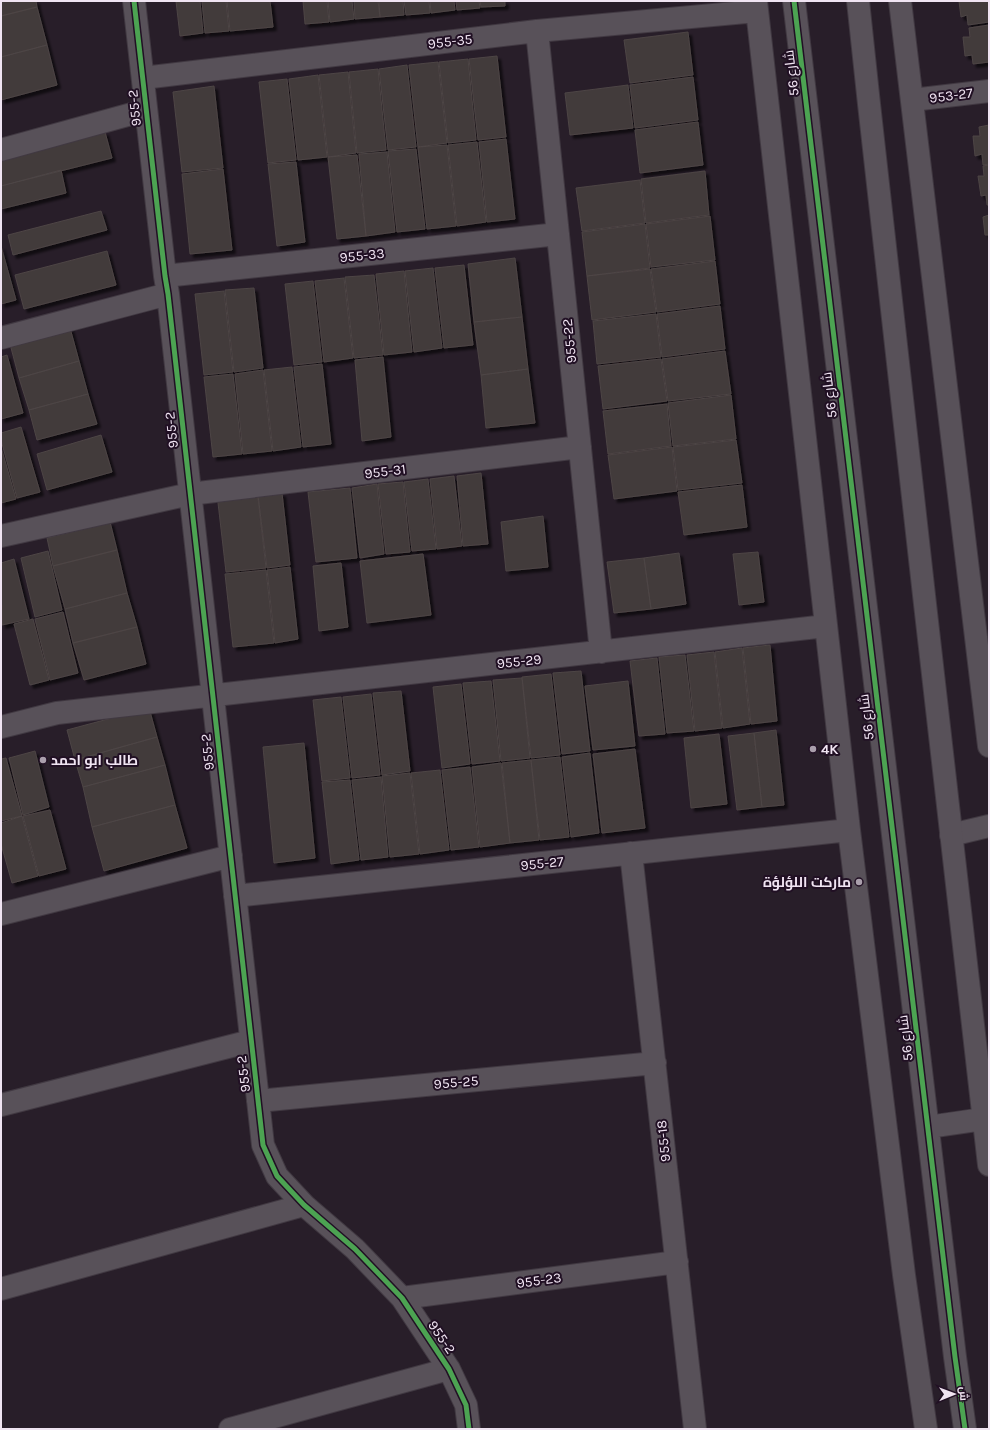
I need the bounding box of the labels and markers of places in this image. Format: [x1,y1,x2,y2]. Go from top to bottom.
place label: 4K [821,741,839,758]
marker: 4K [808,744,818,754]
place label: طالب ابو احمد [51,752,138,769]
marker: طالب ابو احمد [38,755,48,765]
place label: ماركت اللؤلؤة [763,874,851,891]
marker: ماركت اللؤلؤة [854,877,864,887]

